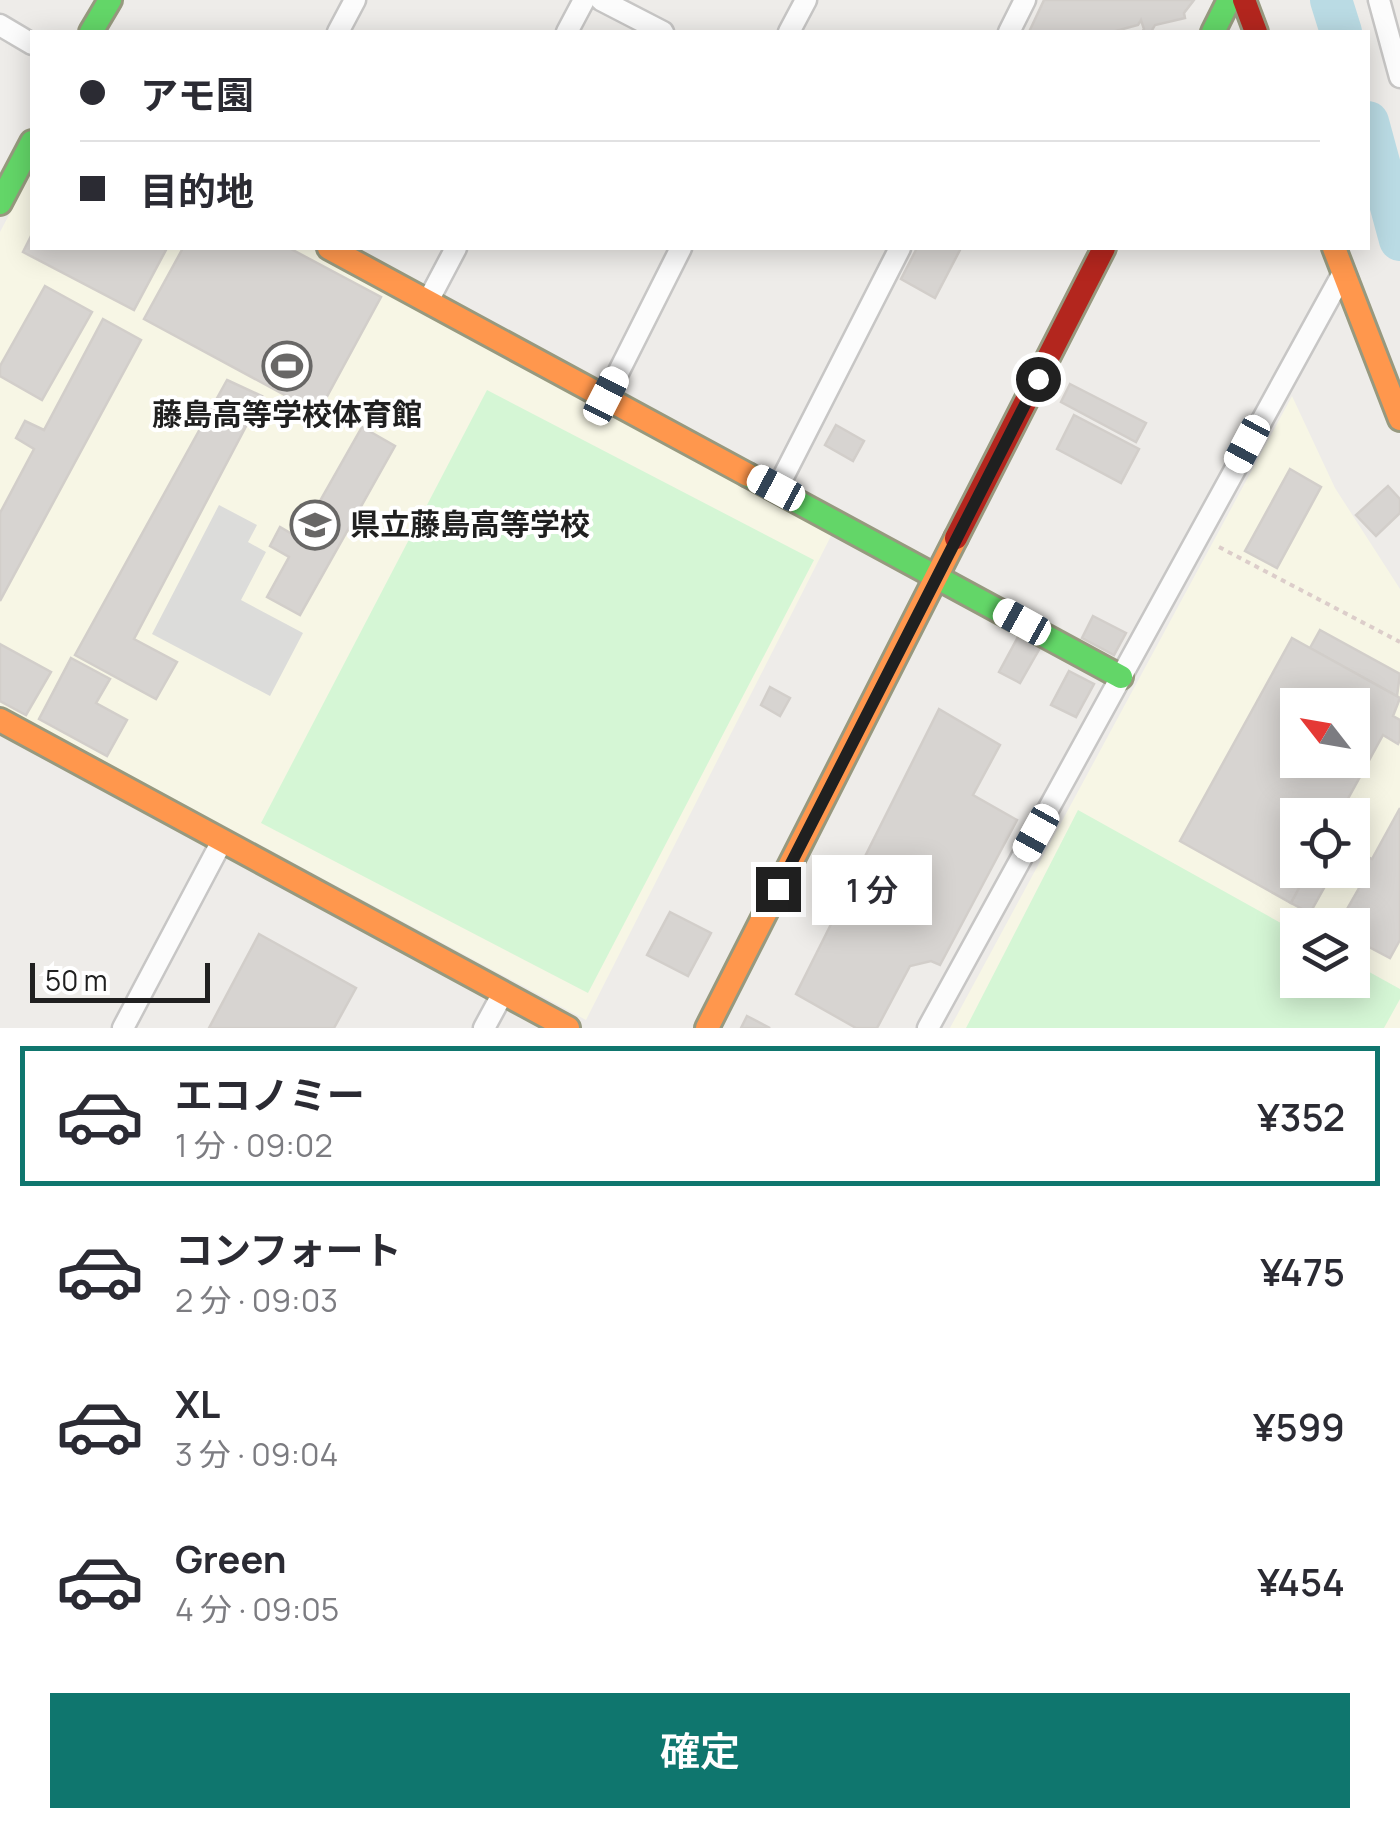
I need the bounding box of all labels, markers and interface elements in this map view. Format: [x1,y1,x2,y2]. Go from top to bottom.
text: アモ園 [140,68,254,120]
text: 目的地 [140,164,254,216]
sports icon: 藤島高等学校体育館 [261,340,313,392]
route start [1016,357,1061,402]
car [579,362,633,430]
place label: 藤島高等学校体育館 [152,393,422,434]
car [1220,410,1274,478]
car [742,461,810,515]
school or university icon: 県立藤島高等学校 [289,499,341,551]
place label: 県立藤島高等学校 [350,503,590,544]
car [988,594,1056,650]
north arrow [1280,688,1370,778]
map controls [1280,688,1370,998]
button: locate [1280,798,1370,888]
car [1008,799,1064,867]
callout: 1 分 [813,854,933,924]
route end [756,867,801,912]
text: 1 分 [846,868,898,912]
button: layers [1280,908,1370,998]
scale bar [30,958,210,1003]
text: 50 m [45,961,108,999]
text: エコノミー [175,1068,365,1120]
icon: car [55,1071,145,1161]
text: ¥352 [1257,1090,1345,1142]
text: 1 分 · 09:02 [175,1123,333,1167]
text: コンフォート [175,1223,402,1275]
icon: car [55,1226,145,1316]
text: ¥475 [1260,1245,1345,1297]
text: 2 分 · 09:03 [175,1278,338,1322]
text: XL [175,1377,220,1429]
icon: car [55,1381,145,1471]
text: ¥599 [1253,1400,1345,1452]
text: 3 分 · 09:04 [175,1432,338,1476]
text: Green [175,1532,287,1584]
icon: car [55,1536,145,1626]
text: ¥454 [1257,1555,1345,1607]
text: 4 分 · 09:05 [175,1587,339,1631]
button: 確定 [50,1693,1350,1808]

